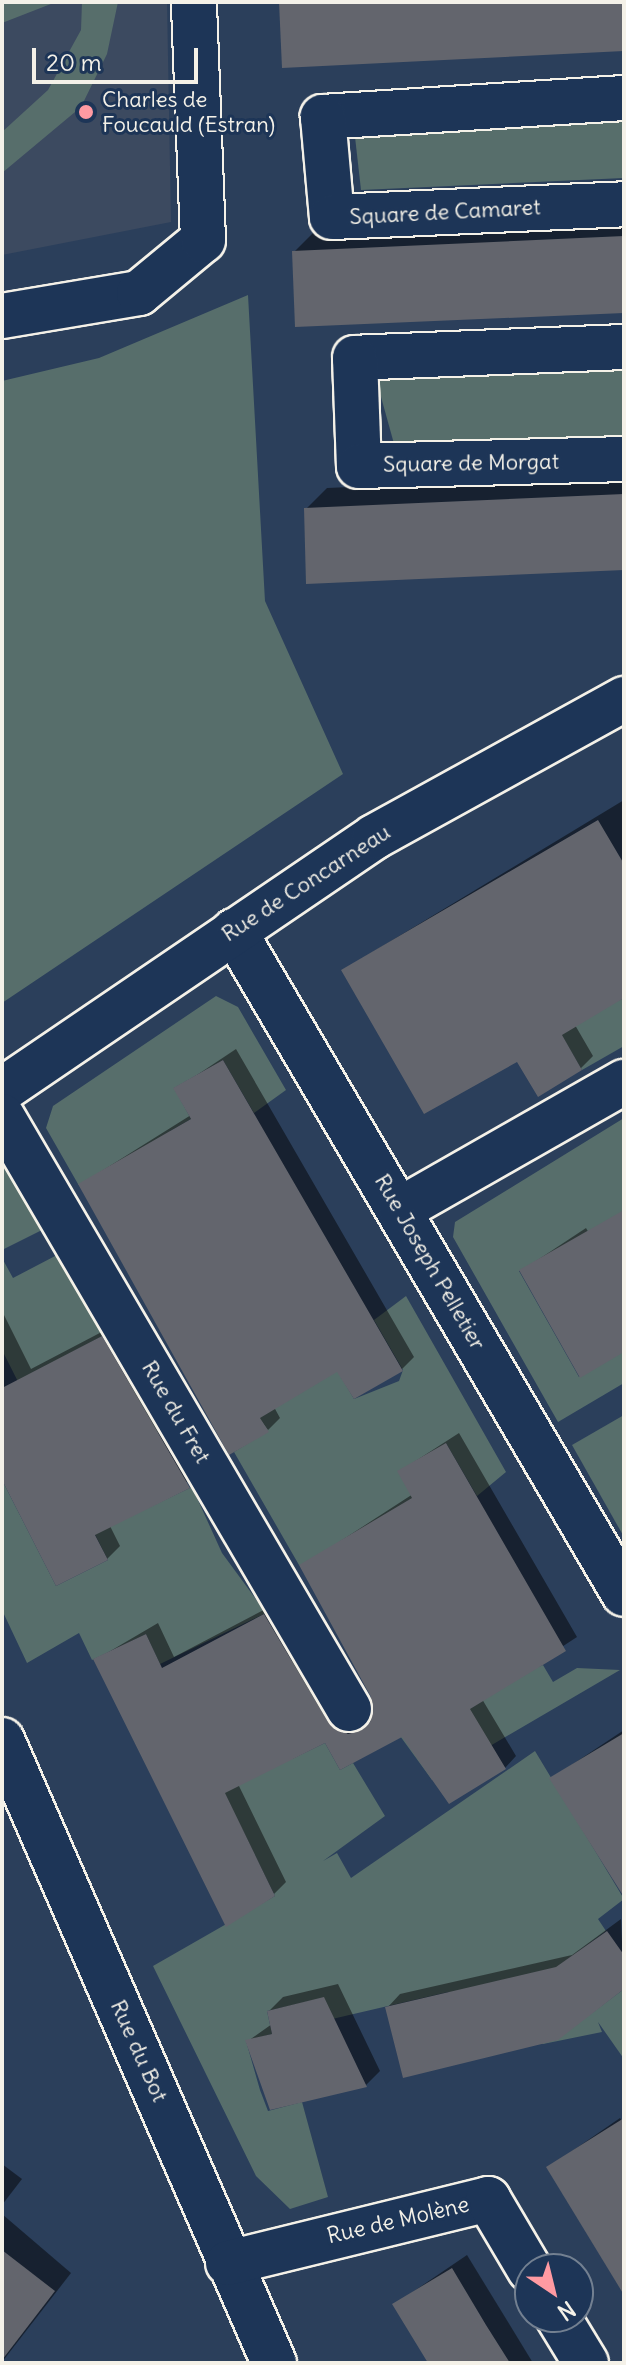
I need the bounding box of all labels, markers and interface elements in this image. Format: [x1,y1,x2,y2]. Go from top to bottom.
scale bar [36,32,202,82]
text: 20 m [46,47,102,77]
place label: Charles de Foucauld (Estran) [102,86,275,138]
marker: Charles de Foucauld (Estran) [77,103,95,121]
street label: Square de Camaret [349,194,541,230]
street label: Square de Morgat [383,448,559,478]
street label: Rue de Concarneau [217,819,395,947]
street label: Rue Joseph Pelletier [369,1169,491,1355]
street label: Rue du Fret [136,1356,216,1468]
street label: Rue du Bot [105,1996,173,2106]
street label: Rue de Molène [324,2191,472,2249]
north arrow [514,2253,594,2333]
text: N [552,2295,581,2327]

